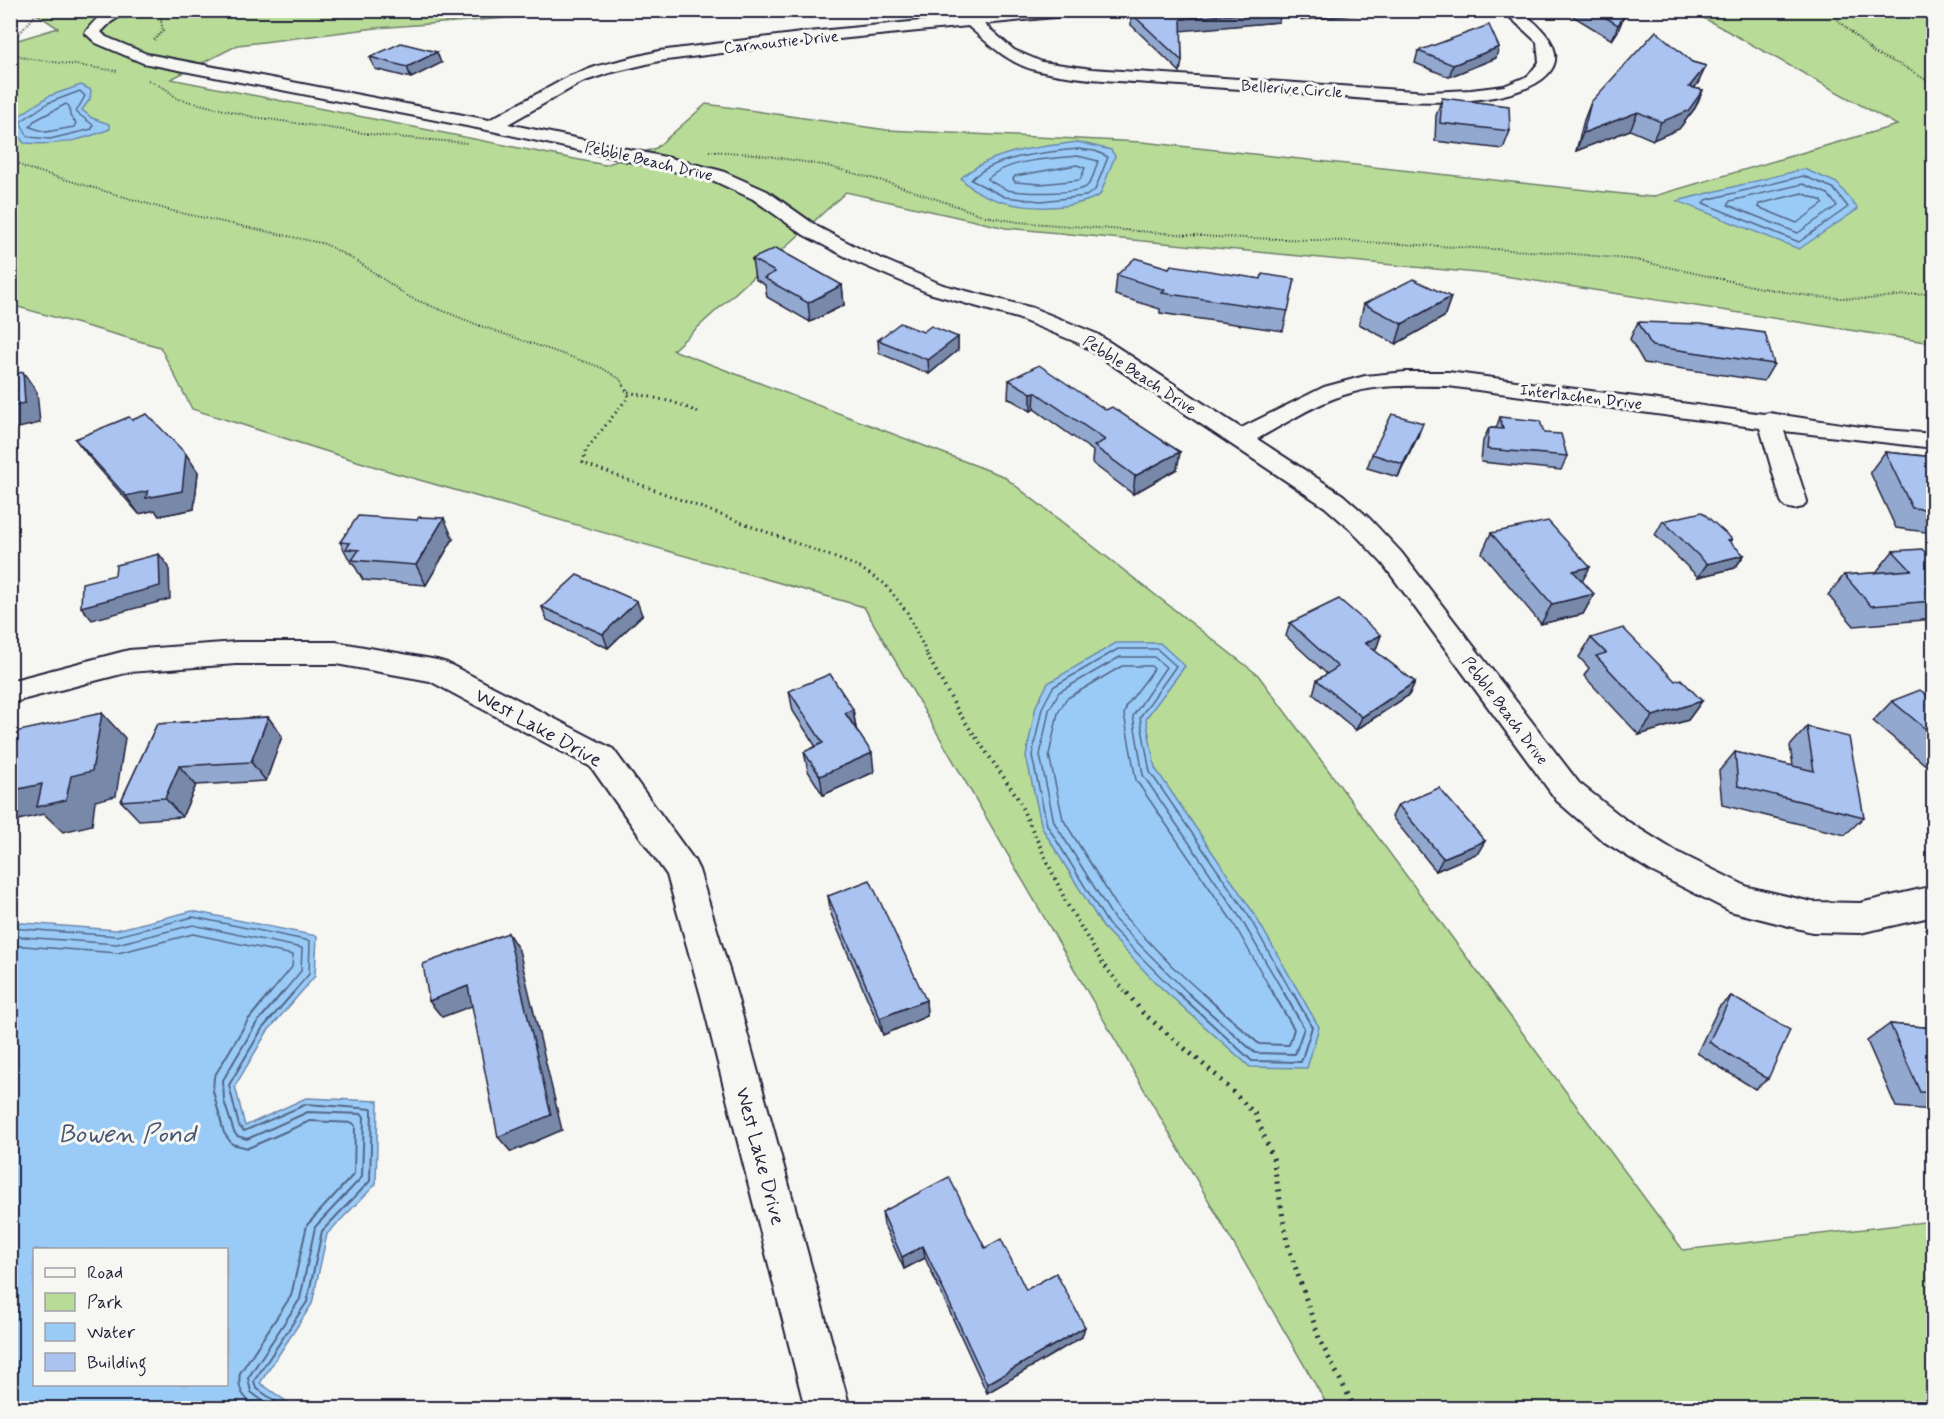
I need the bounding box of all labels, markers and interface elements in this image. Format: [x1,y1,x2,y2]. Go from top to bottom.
street label: Carnoustie Drive [723,26,840,59]
street label: Bellerive Circle [1240,75,1344,104]
street label: Pebble Beach Drive [583,137,715,186]
street label: Pebble Beach Drive [1079,331,1200,420]
street label: Interlachen Drive [1518,380,1643,415]
street label: Pebble Beach Drive [1457,652,1553,769]
street label: West Lake Drive [470,682,607,774]
street label: West Lake Drive [728,1085,791,1228]
water label: Bowen Pond [58,1118,198,1152]
legend [33,1248,228,1386]
text: Road [87,1261,123,1285]
text: Park [87,1291,123,1315]
text: Water [87,1321,136,1345]
text: Building [87,1351,147,1377]

